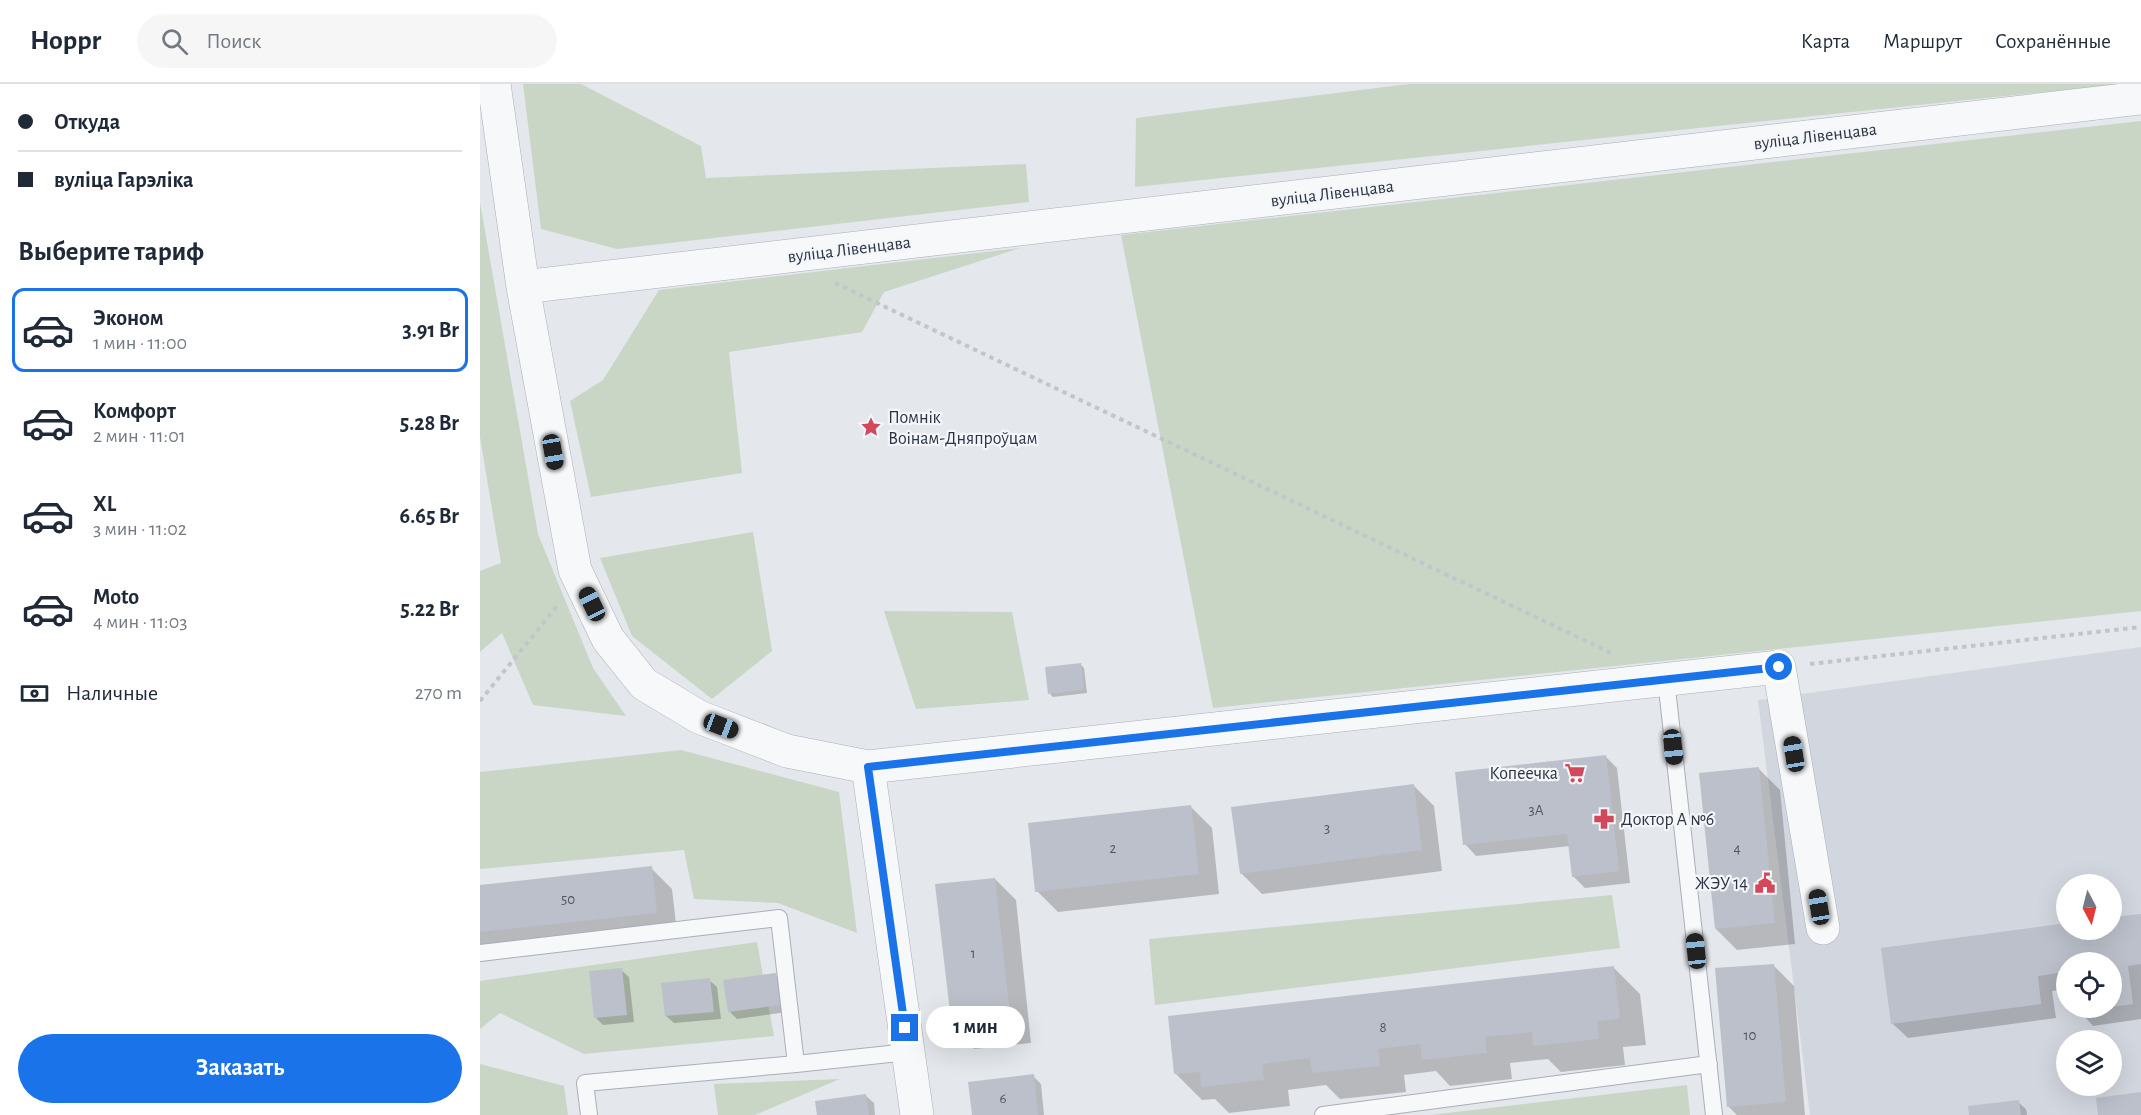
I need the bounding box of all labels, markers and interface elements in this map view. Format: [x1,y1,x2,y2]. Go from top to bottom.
search box [137,14,557,68]
icon: search [158,25,191,58]
text: Hoppr [30,27,101,55]
text: Поиск [206,30,261,52]
text: Карта [1801,31,1850,52]
text: Маршрут [1883,31,1962,52]
text: Сохранённые [1995,31,2111,52]
text: Откуда [54,111,120,133]
street label: вуліца Лівенцава [1752,120,1878,153]
text: вуліца Гарэліка [54,169,193,191]
street label: вуліца Лівенцава [1269,177,1395,210]
street label: вуліца Лівенцава [786,233,912,266]
text: Выберите тариф [18,238,204,265]
icon: car [21,303,75,357]
text: Эконом [93,307,164,329]
text: 3.91 Br [402,319,459,341]
text: 1 мин · 11:00 [93,333,187,353]
icon: car [21,396,75,450]
text: Комфорт [93,400,176,422]
place label: Помнік Воінам-Дняпроўцам [888,409,1038,448]
text: 5.28 Br [400,412,459,434]
place icon: Помнік Воінам-Дняпроўцам [859,415,883,439]
text: 2 мин · 11:01 [93,426,186,446]
car [541,433,565,471]
icon: car [21,489,75,543]
text: XL [93,493,116,515]
text: 6.65 Br [400,505,459,527]
text: 3 мин · 11:02 [93,519,187,539]
icon: car [21,582,75,636]
car [576,584,608,624]
text: Moto [93,586,139,608]
text: 5.22 Br [400,598,459,620]
text: 4 мин · 11:03 [93,612,187,632]
route start [1765,653,1792,680]
icon: cash [18,677,51,710]
text: Наличные [66,682,158,704]
text: 270 m [415,683,462,703]
car [701,711,741,741]
car [1662,728,1684,766]
car [1782,735,1806,773]
supermarket icon: Копеечка [1563,761,1587,785]
place label: Копеечка [1489,765,1558,783]
house number: 3А [1528,803,1544,818]
pharmacy icon: Доктор А №6 [1592,807,1616,831]
place label: Доктор А №6 [1621,811,1714,829]
house number: 3 [1324,821,1330,836]
house number: 2 [1110,841,1117,856]
house number: 4 [1733,841,1741,856]
public building icon: ЖЭУ 14 [1753,871,1777,895]
north arrow [2056,874,2122,940]
map controls [2056,874,2122,1096]
place label: ЖЭУ 14 [1695,875,1748,893]
car [1807,888,1831,926]
house number: 50 [561,892,575,907]
car [1685,932,1707,970]
house number: 1 [970,946,976,961]
button: locate [2056,952,2122,1018]
callout: 1 мин [926,1007,1025,1049]
route end [891,1014,918,1041]
text: 1 мин [953,1017,998,1037]
house number: 8 [1379,1020,1387,1035]
house number: 10 [1743,1028,1757,1043]
button: layers [2056,1030,2122,1096]
button: Заказать [18,1034,462,1103]
house number: 6 [999,1091,1007,1106]

